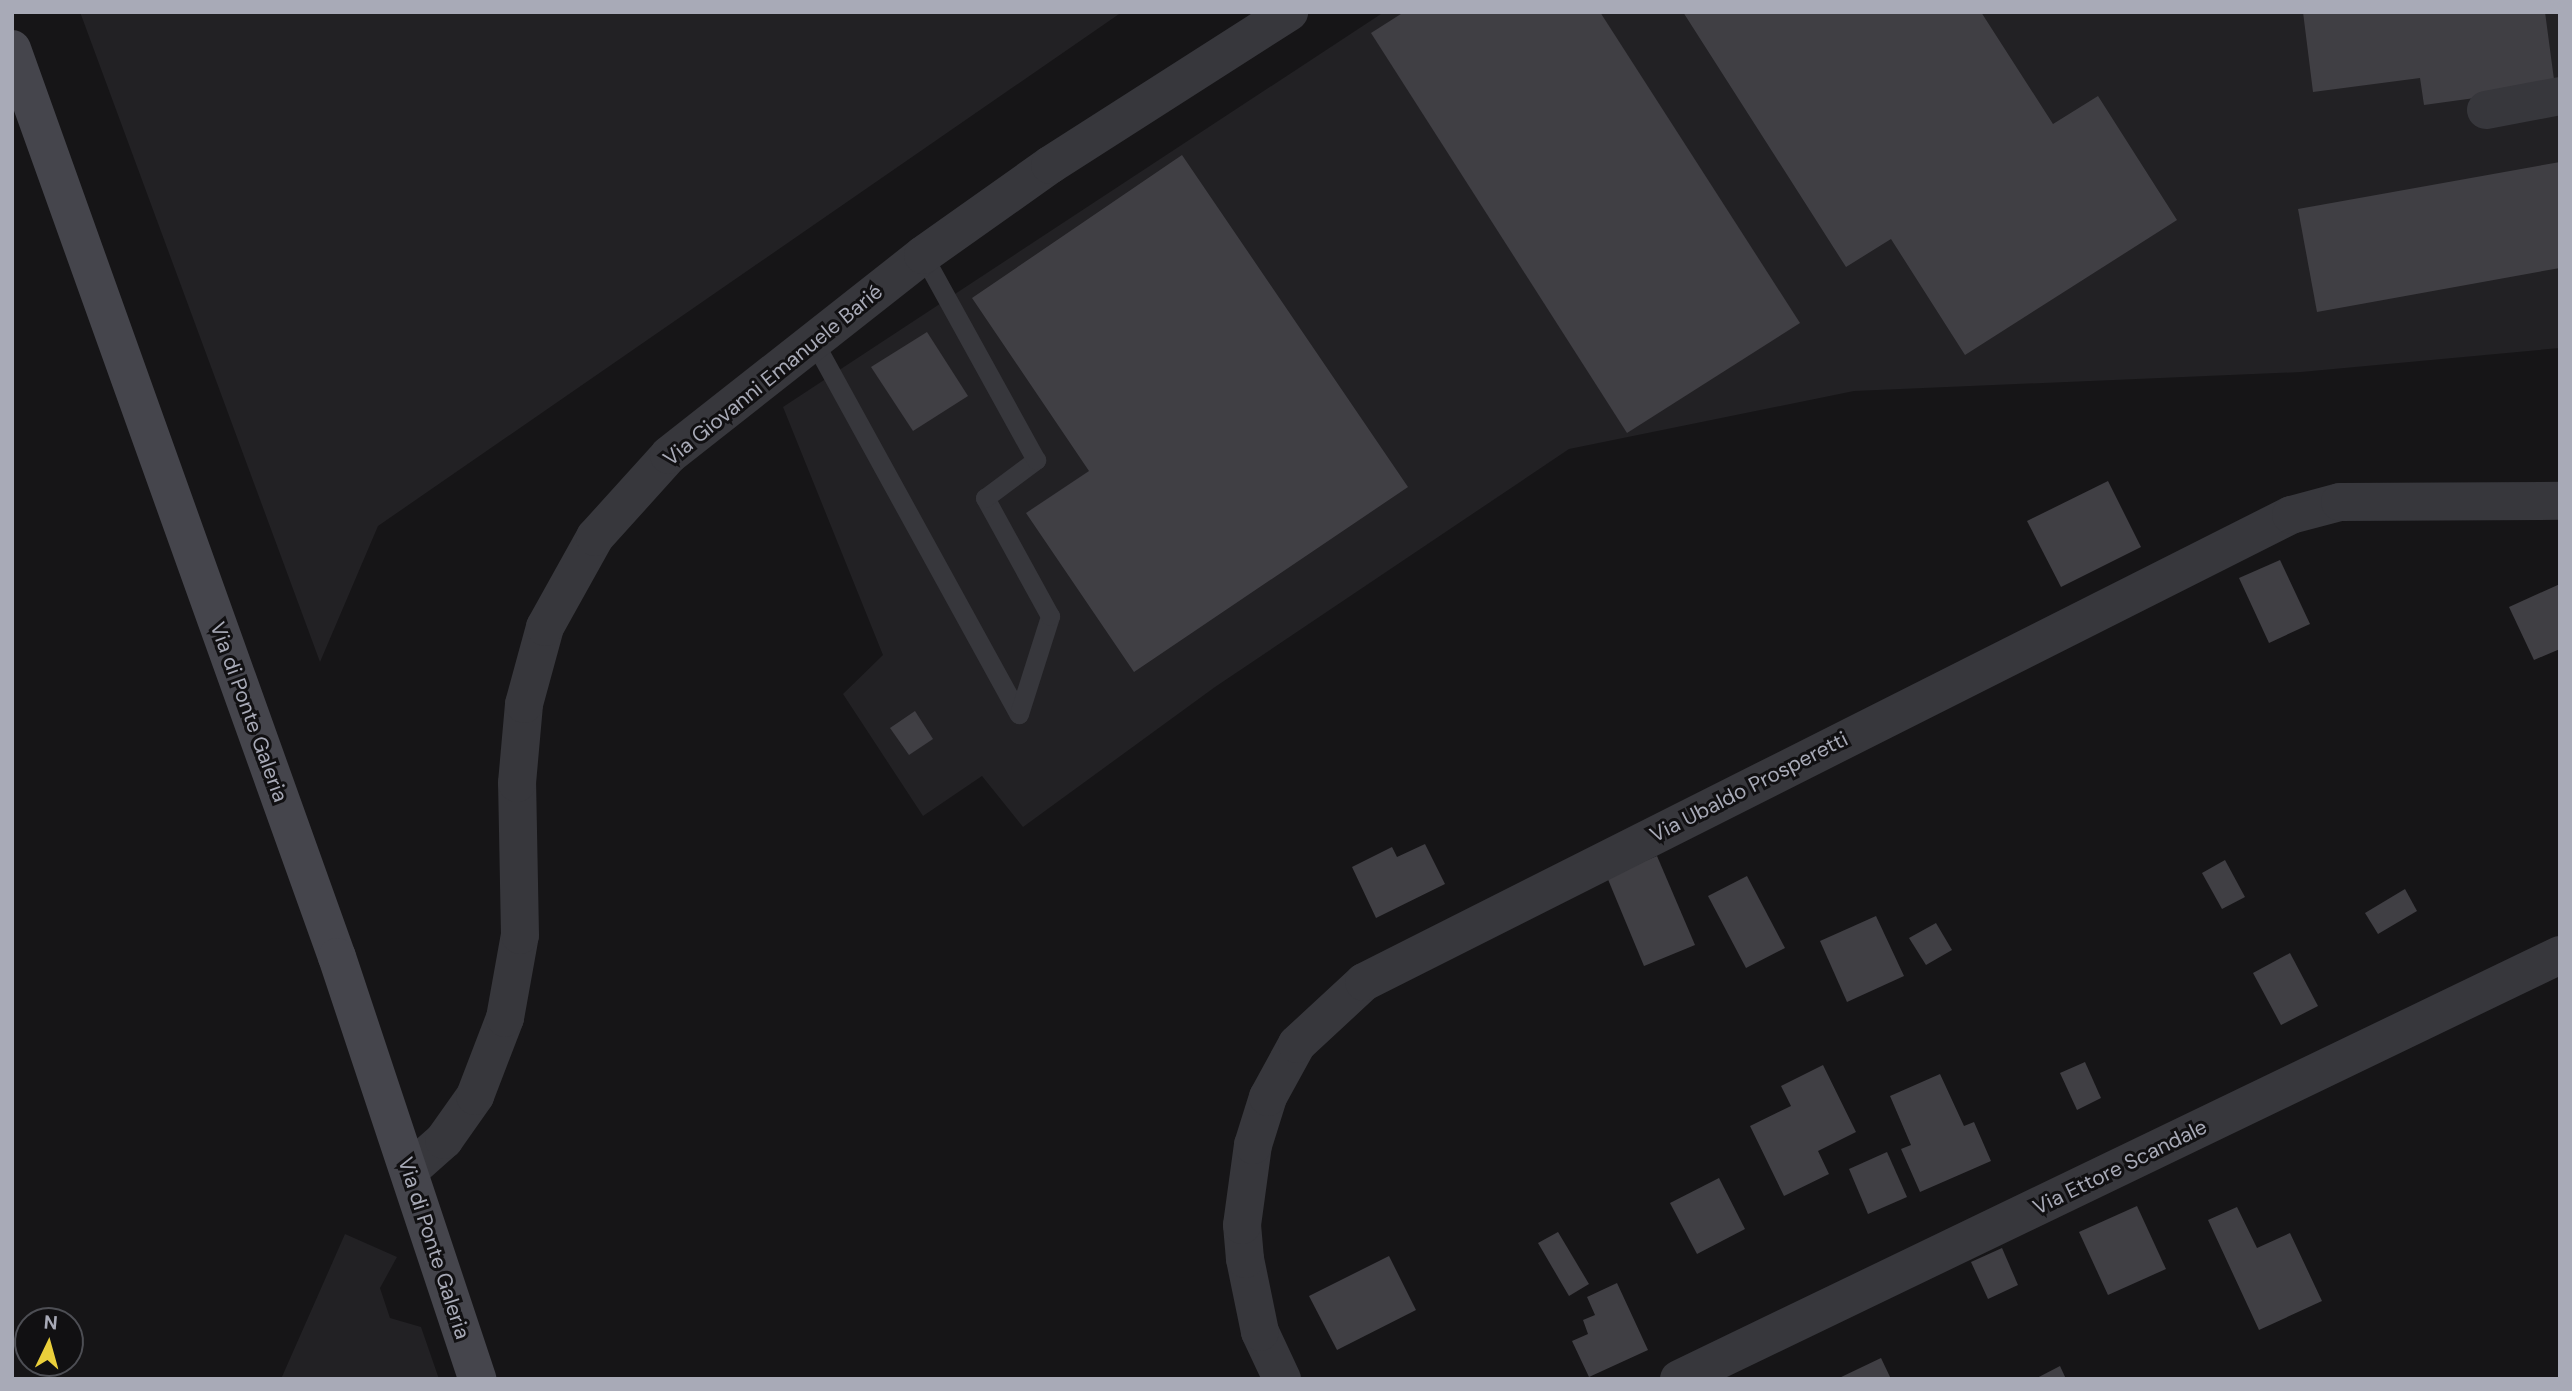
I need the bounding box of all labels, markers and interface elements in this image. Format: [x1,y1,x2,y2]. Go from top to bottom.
street label: Via Giovanni Emanuele Barié [658,279,888,471]
street label: Via di Ponte Galeria [205,619,293,805]
street label: Via Ubaldo Prosperetti [1646,726,1852,848]
street label: Via Ettore Scandale [2029,1114,2211,1220]
street label: Via di Ponte Galeria [393,1154,475,1342]
north arrow [14,1307,84,1377]
text: N [43,1310,59,1336]

